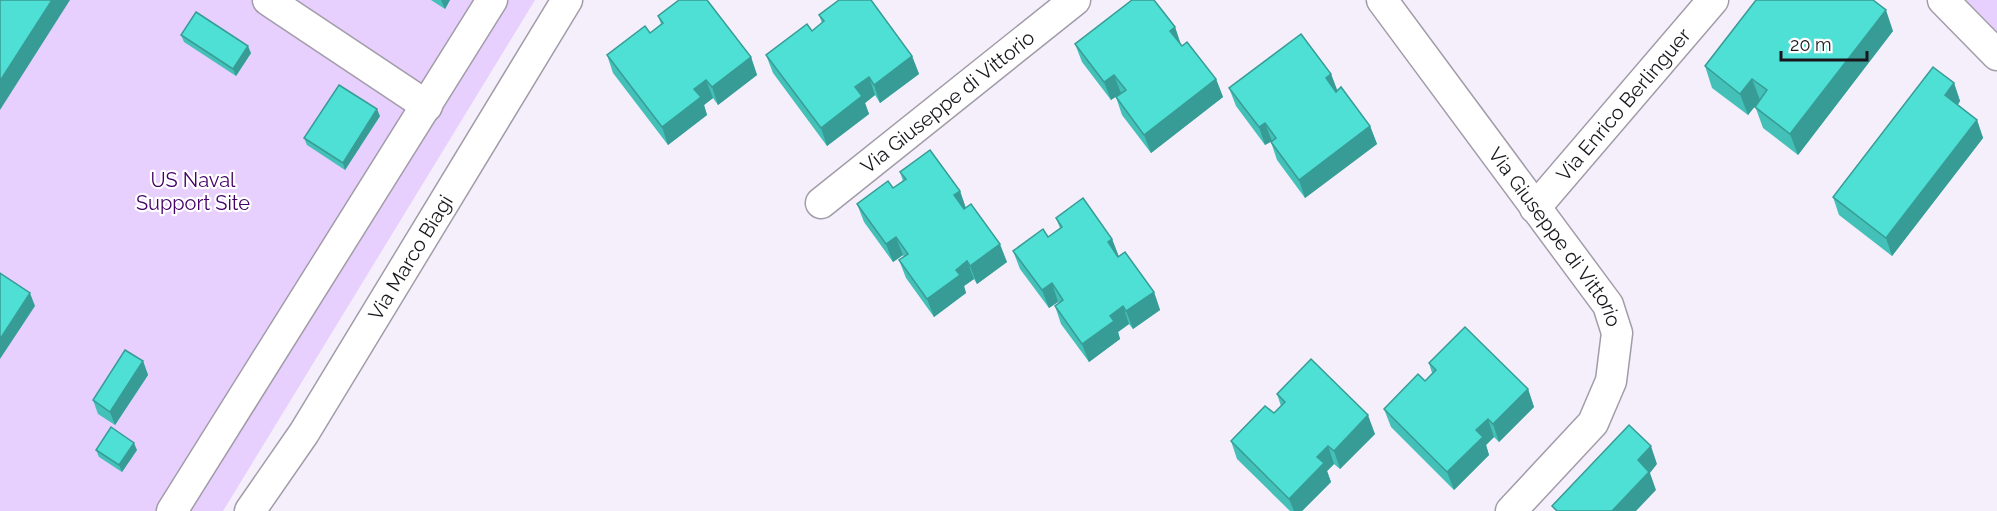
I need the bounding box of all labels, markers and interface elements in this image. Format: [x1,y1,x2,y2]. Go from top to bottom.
street label: Via Enrico Berlinguer [1551,23,1696,186]
scale bar [1781,24,1866,62]
street label: Via Giuseppe di Vittorio [856,25,1039,178]
text: 20 m [1790,34,1832,55]
street label: Via Giuseppe di Vittorio [1483,143,1626,330]
park label: US Naval Support Site [136,168,250,215]
street label: Via Marco Biagi [363,191,458,325]

